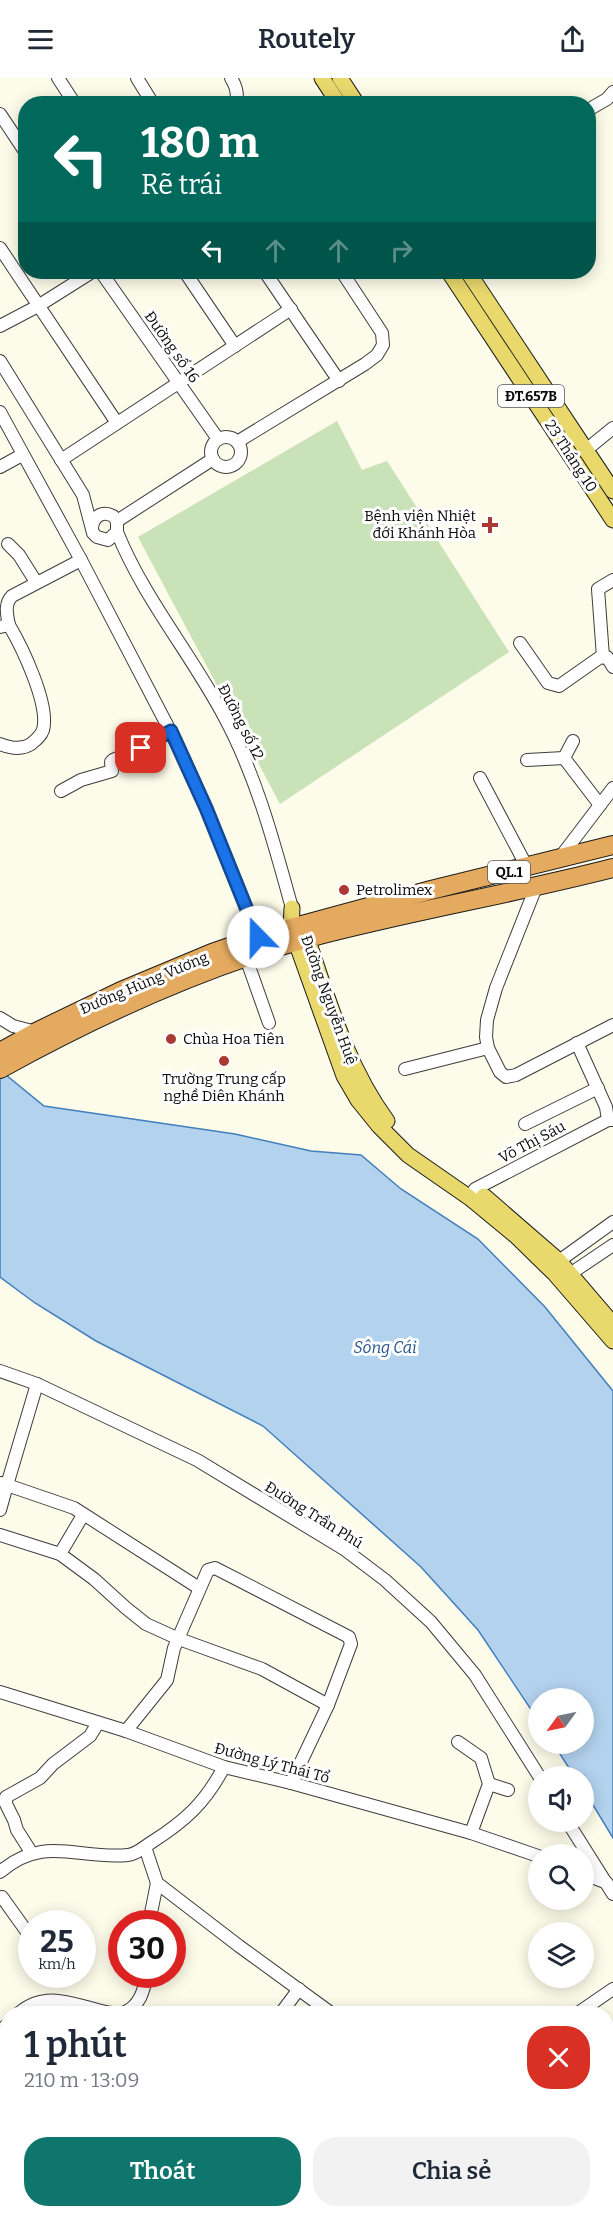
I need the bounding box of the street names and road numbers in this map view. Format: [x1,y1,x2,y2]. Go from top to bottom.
street label: Đường số 16 [141,308,203,386]
road number: ĐT.657B [498,385,564,407]
street label: 23 Tháng 10 [541,417,601,495]
street label: Đường số 12 [214,681,268,763]
road number: QL.1 [488,861,530,883]
street label: Đường Nguyễn Huệ [297,933,361,1067]
street label: Đường Hùng Vương [77,948,211,1018]
street label: Võ Thị Sáu [496,1117,568,1167]
street label: Đường Trần Phú [262,1478,366,1552]
street label: Đường Lý Thái Tổ [212,1739,332,1787]

